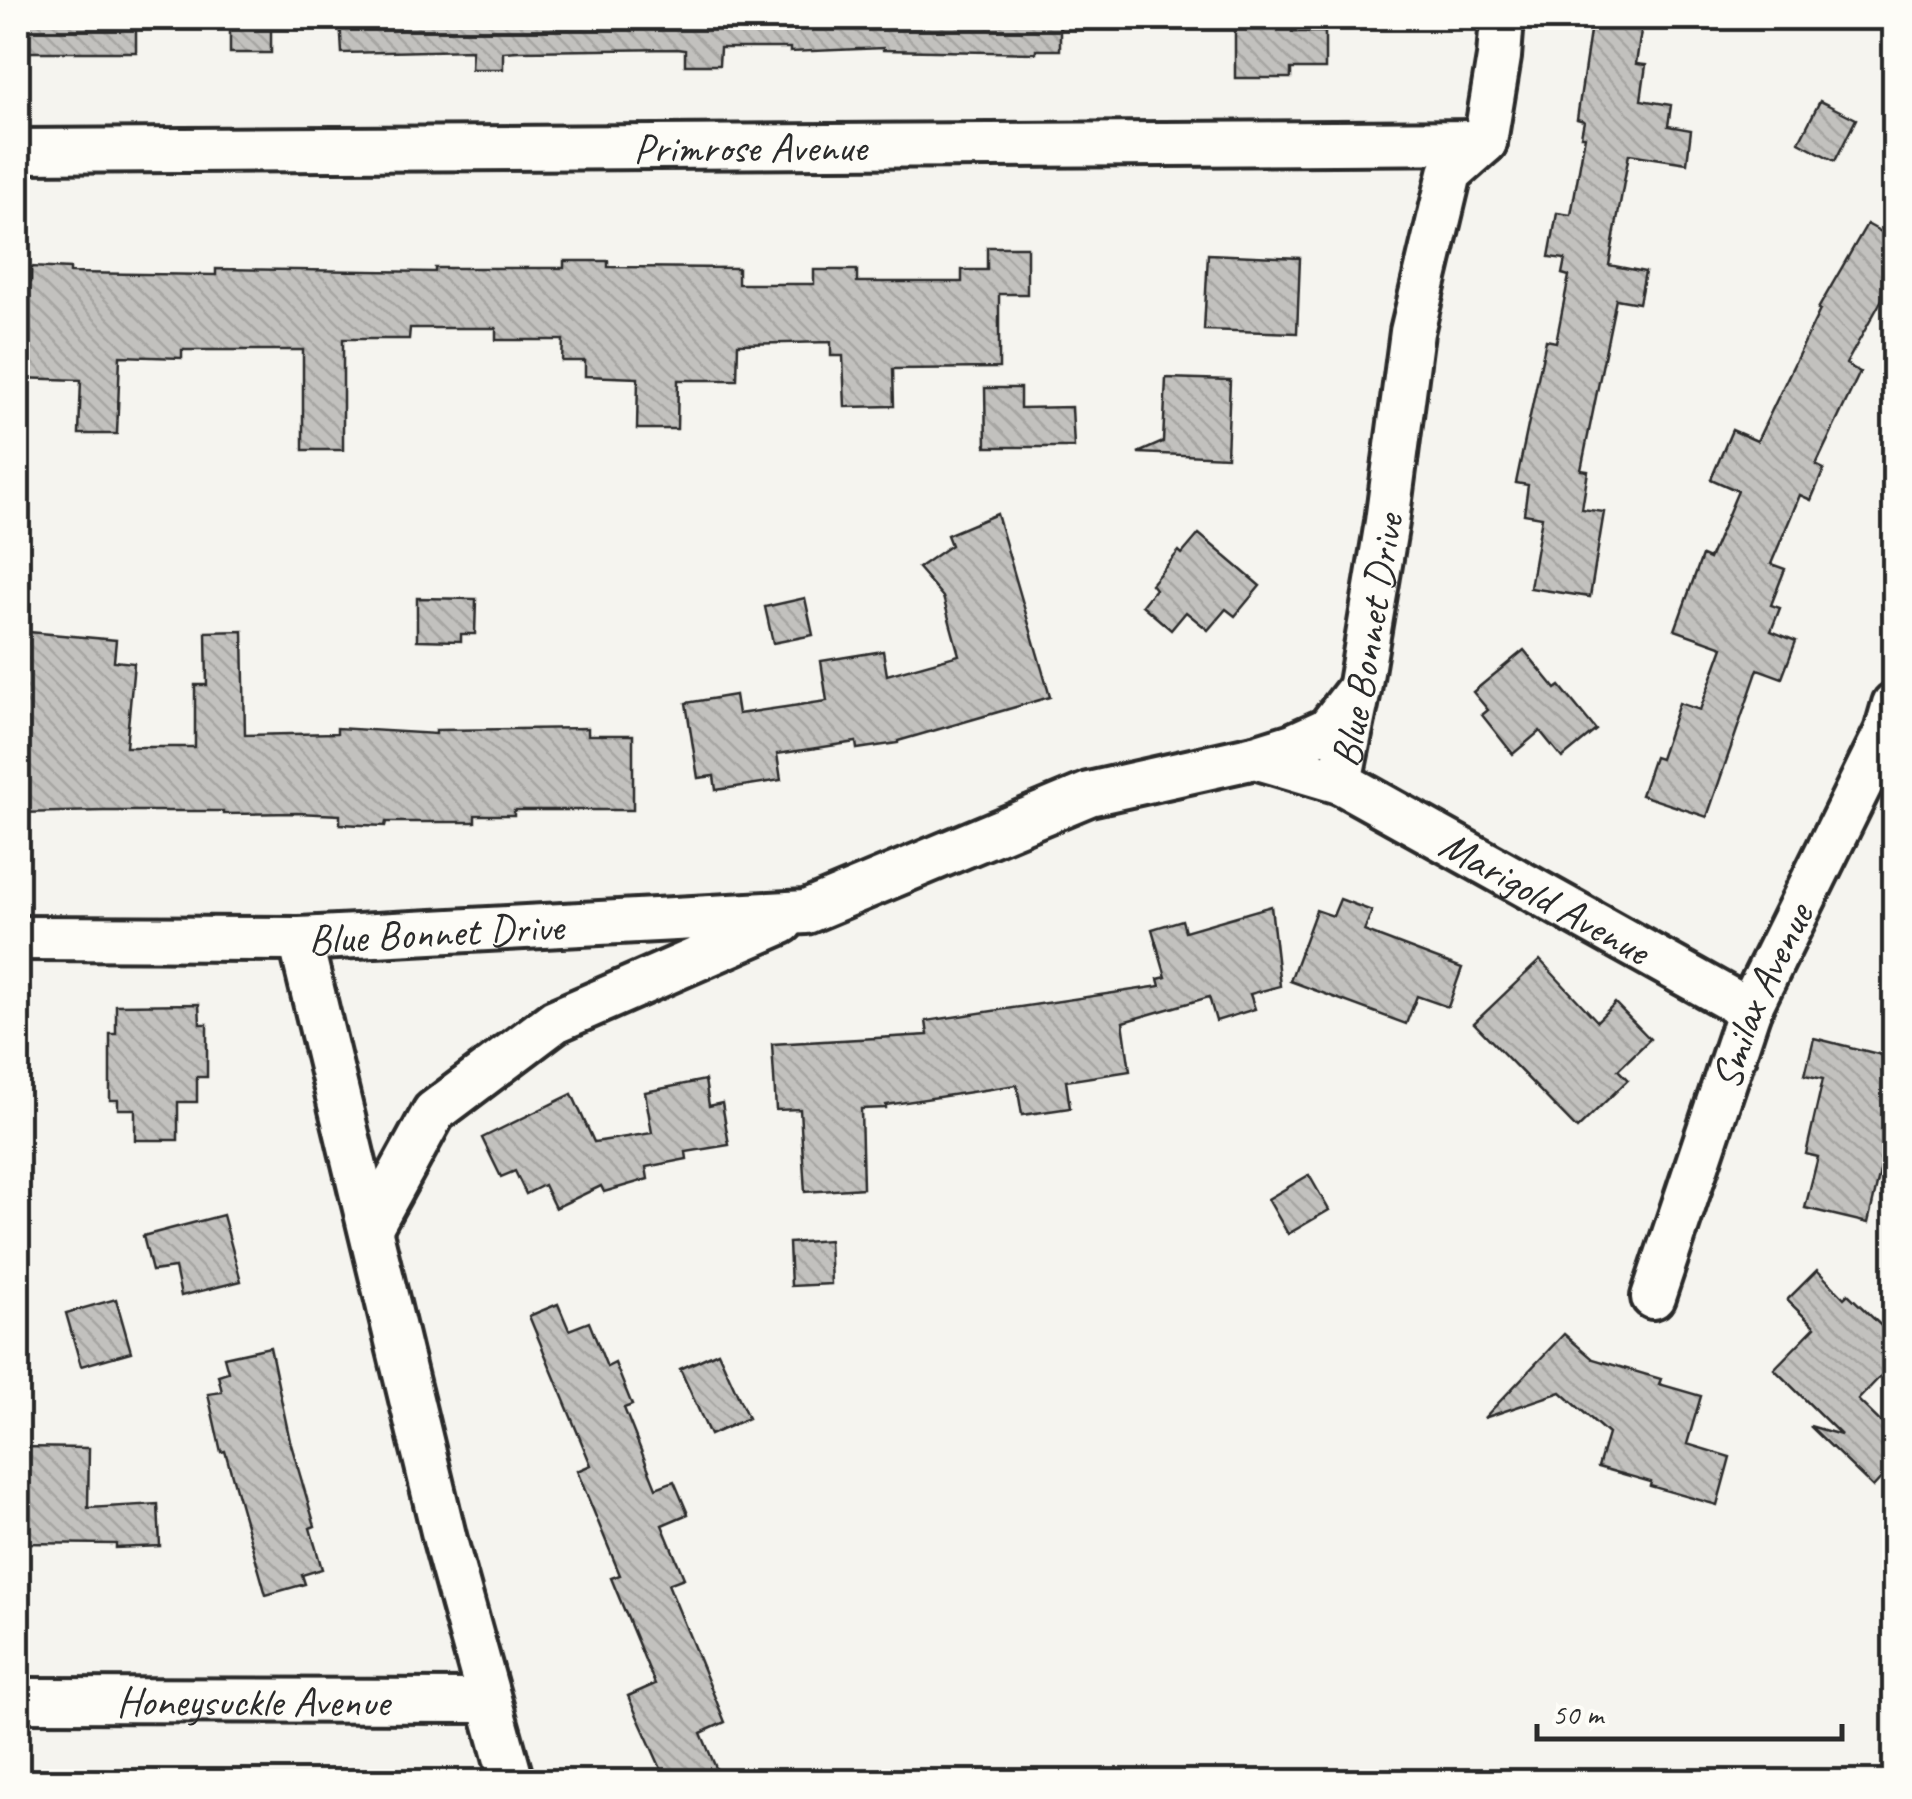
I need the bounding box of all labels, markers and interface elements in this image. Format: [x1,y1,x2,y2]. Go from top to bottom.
street label: Primrose Avenue [633,121,869,175]
street label: Blue Bonnet Drive [1319,509,1416,772]
street label: Marigold Avenue [1430,818,1661,978]
street label: Smilax Avenue [1700,893,1826,1096]
street label: Blue Bonnet Drive [307,900,567,967]
street label: Honeysuckle Avenue [116,1675,393,1729]
scale bar [1537,1679,1842,1741]
text: 50 m [1552,1695,1605,1733]

